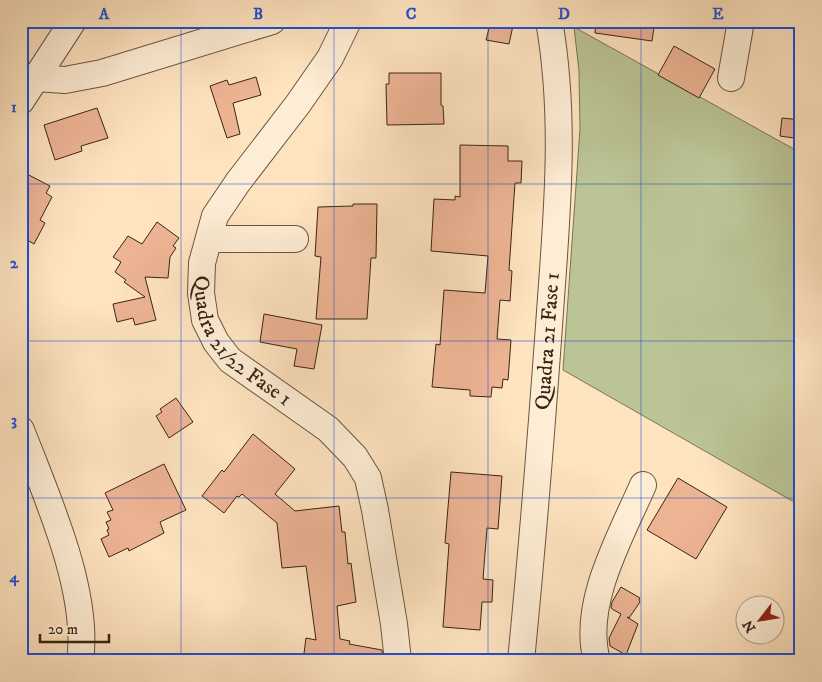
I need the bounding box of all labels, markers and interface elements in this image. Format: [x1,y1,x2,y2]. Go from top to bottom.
text: A [98,4,110,24]
text: B [253,4,263,24]
text: C [406,4,416,24]
text: D [558,4,570,24]
text: E [712,4,724,24]
text: 1 [11,97,17,117]
text: 2 [10,253,19,273]
street label: Quadra 21 Fase 1 [530,271,566,411]
street label: Quadra 21/22 Fase 1 [188,275,296,412]
text: 3 [11,410,17,430]
text: 4 [8,567,19,587]
north arrow [734,594,784,644]
scale bar [40,612,109,644]
text: N [739,616,760,636]
text: 20 m [48,620,78,639]

